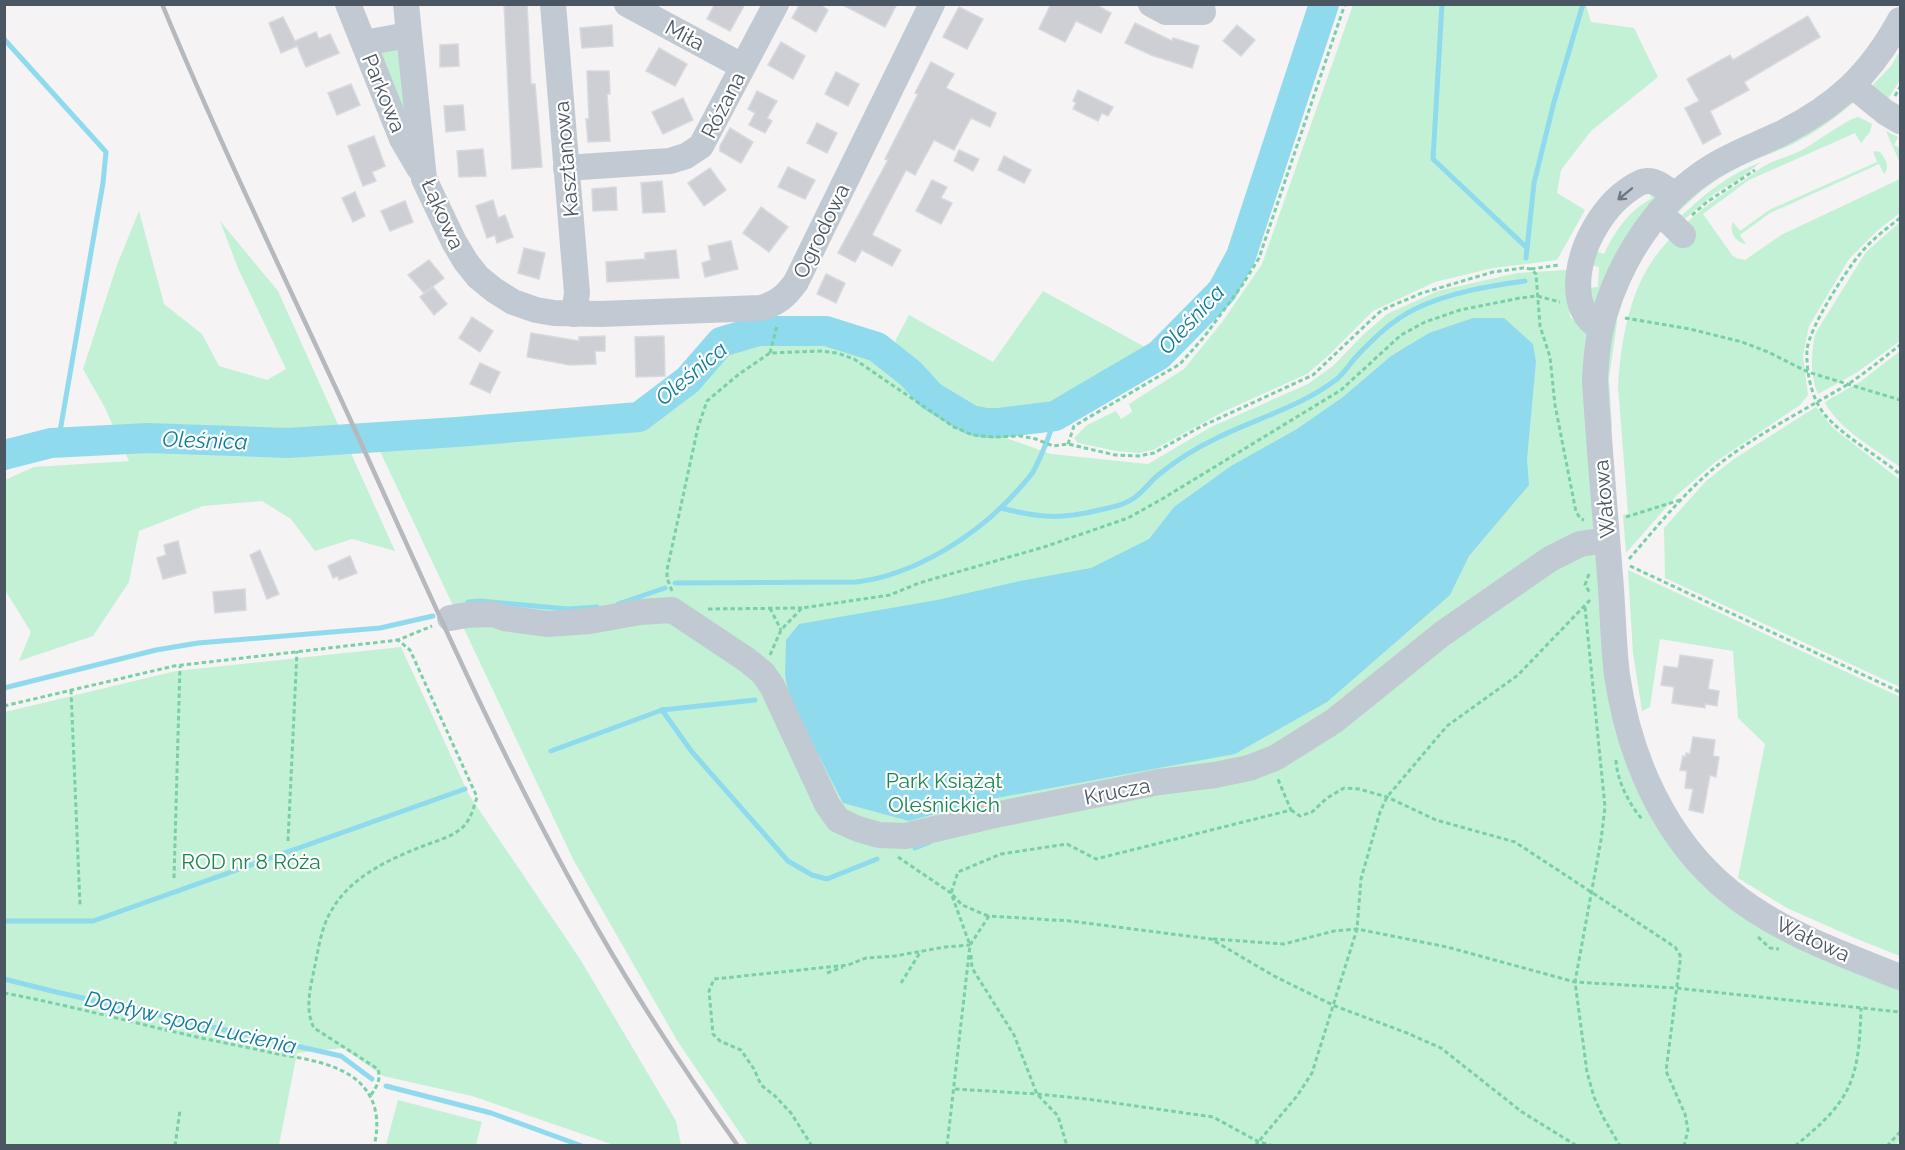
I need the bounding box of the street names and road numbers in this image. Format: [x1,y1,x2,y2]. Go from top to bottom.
street label: Miła [661,14,709,56]
street label: Parkowa [357,50,411,136]
street label: Różana [696,68,750,142]
street label: Kasztanowa [548,100,584,218]
street label: Łąkowa [416,175,470,253]
street label: Ogrodowa [787,180,855,282]
street label: Wałowa [1588,459,1620,539]
street label: Krucza [1082,772,1152,810]
street label: Wałowa [1772,911,1854,967]

